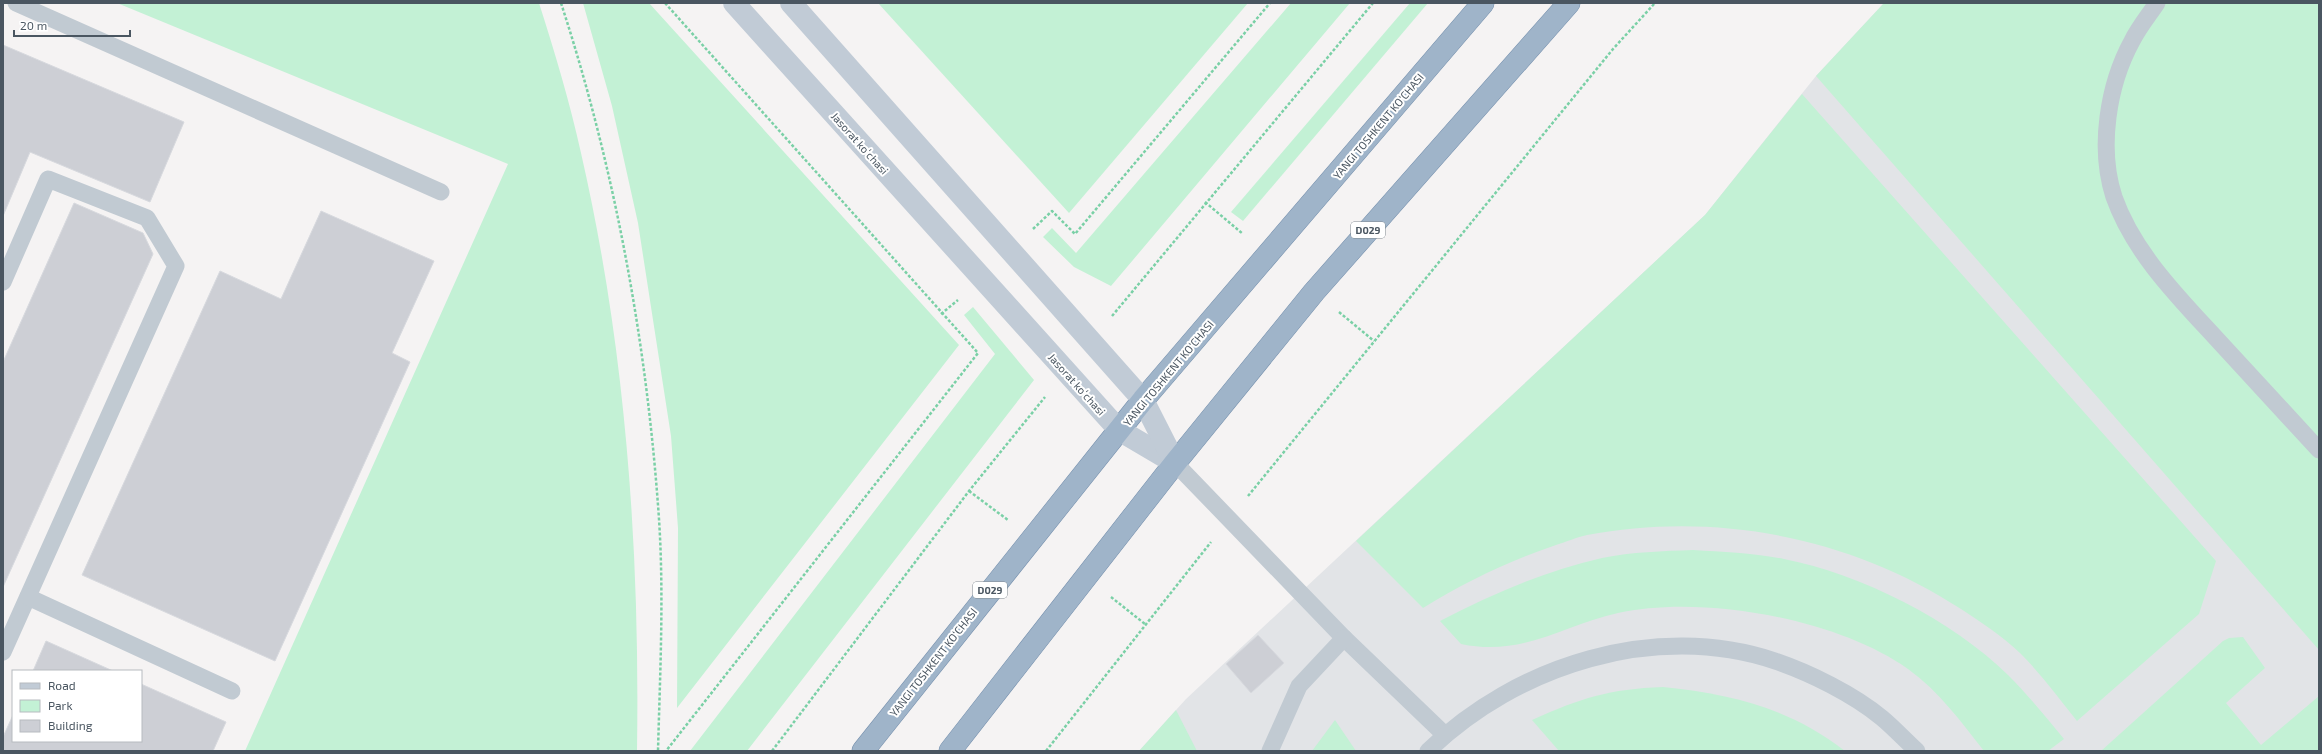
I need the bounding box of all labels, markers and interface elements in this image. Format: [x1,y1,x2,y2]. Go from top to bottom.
scale bar [14,12,130,38]
text: 20 m [20,18,47,32]
street label: YANGI TOSHKENT KO‘CHASI [1330,71,1426,181]
street label: Jasorat koʻchasi [829,109,891,177]
road number: D029 [1351,222,1385,238]
street label: YANGI TOSHKENT KO‘CHASI [1120,318,1216,428]
street label: Jasorat koʻchasi [1046,350,1108,418]
road number: D029 [973,582,1007,598]
street label: YANGI TOSHKENT KO‘CHASI [887,605,979,719]
legend [12,670,142,742]
text: Road [48,678,76,692]
text: Park [48,698,73,712]
text: Building [48,718,93,732]

